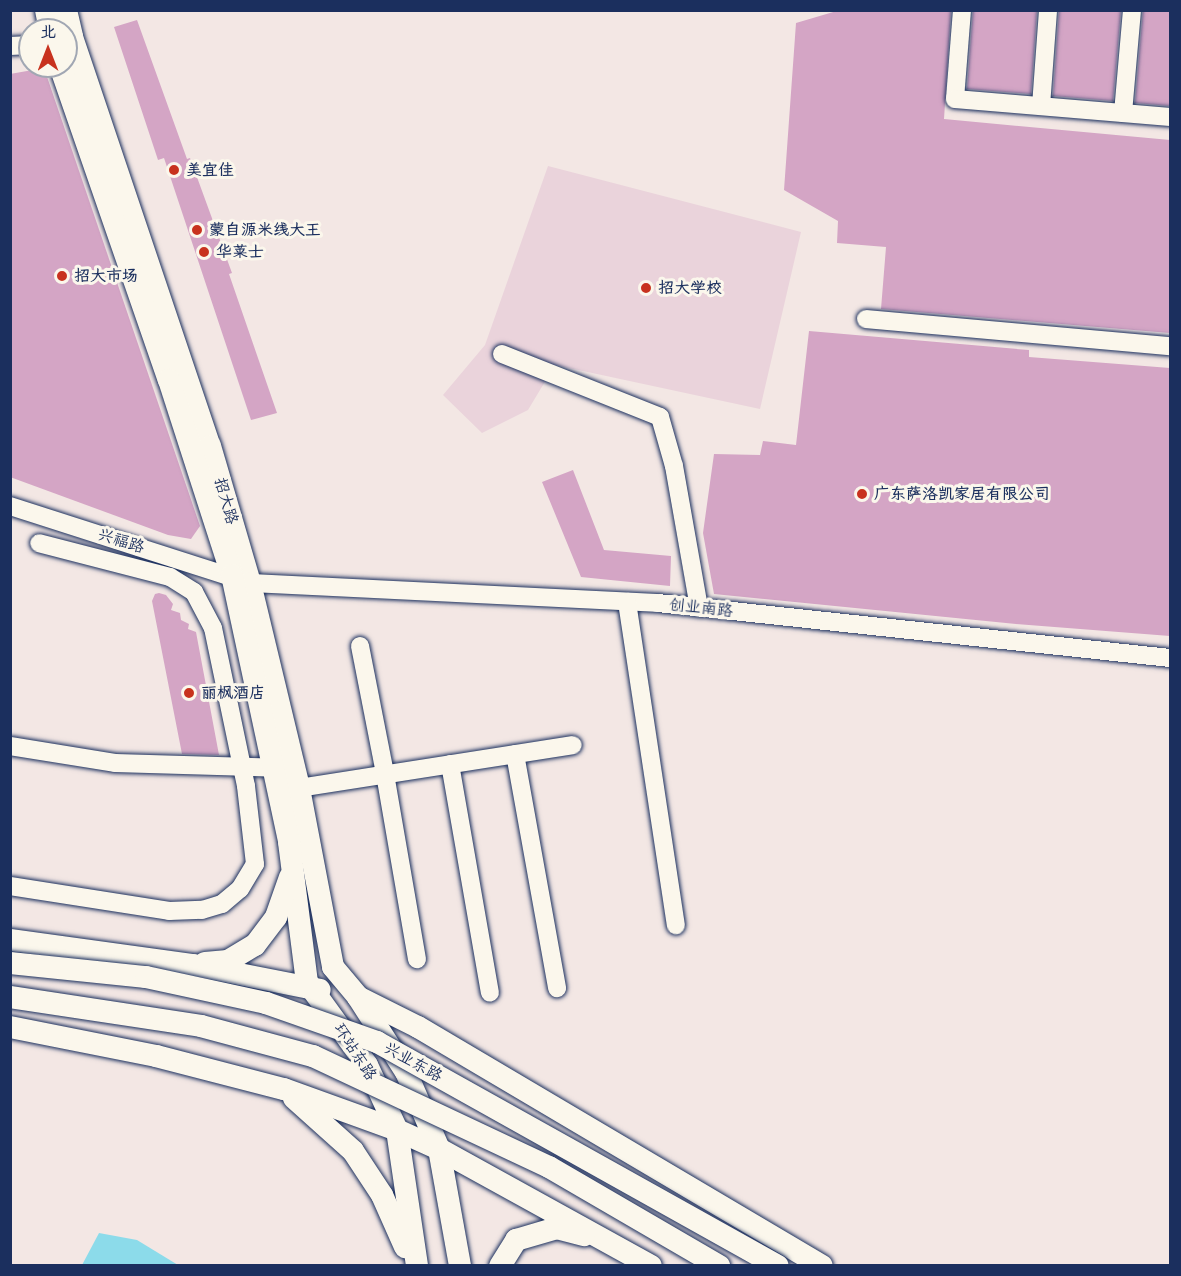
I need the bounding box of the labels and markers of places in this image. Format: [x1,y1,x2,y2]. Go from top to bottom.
place label: 美宜佳 [186,160,234,180]
marker: 美宜佳 [167,163,181,177]
place label: 蒙自源米线大王 [209,220,321,240]
marker: 蒙自源米线大王 [190,223,204,237]
place label: 华莱士 [216,242,264,262]
marker: 华莱士 [197,245,211,259]
place label: 招大市场 [74,266,138,286]
marker: 招大市场 [55,269,69,283]
place label: 招大学校 [658,278,722,298]
marker: 招大学校 [639,281,653,295]
place label: 广东萨洛凯家居有限公司 [874,484,1050,504]
marker: 广东萨洛凯家居有限公司 [855,487,869,501]
place label: 丽枫酒店 [201,683,265,703]
marker: 丽枫酒店 [182,686,196,700]

